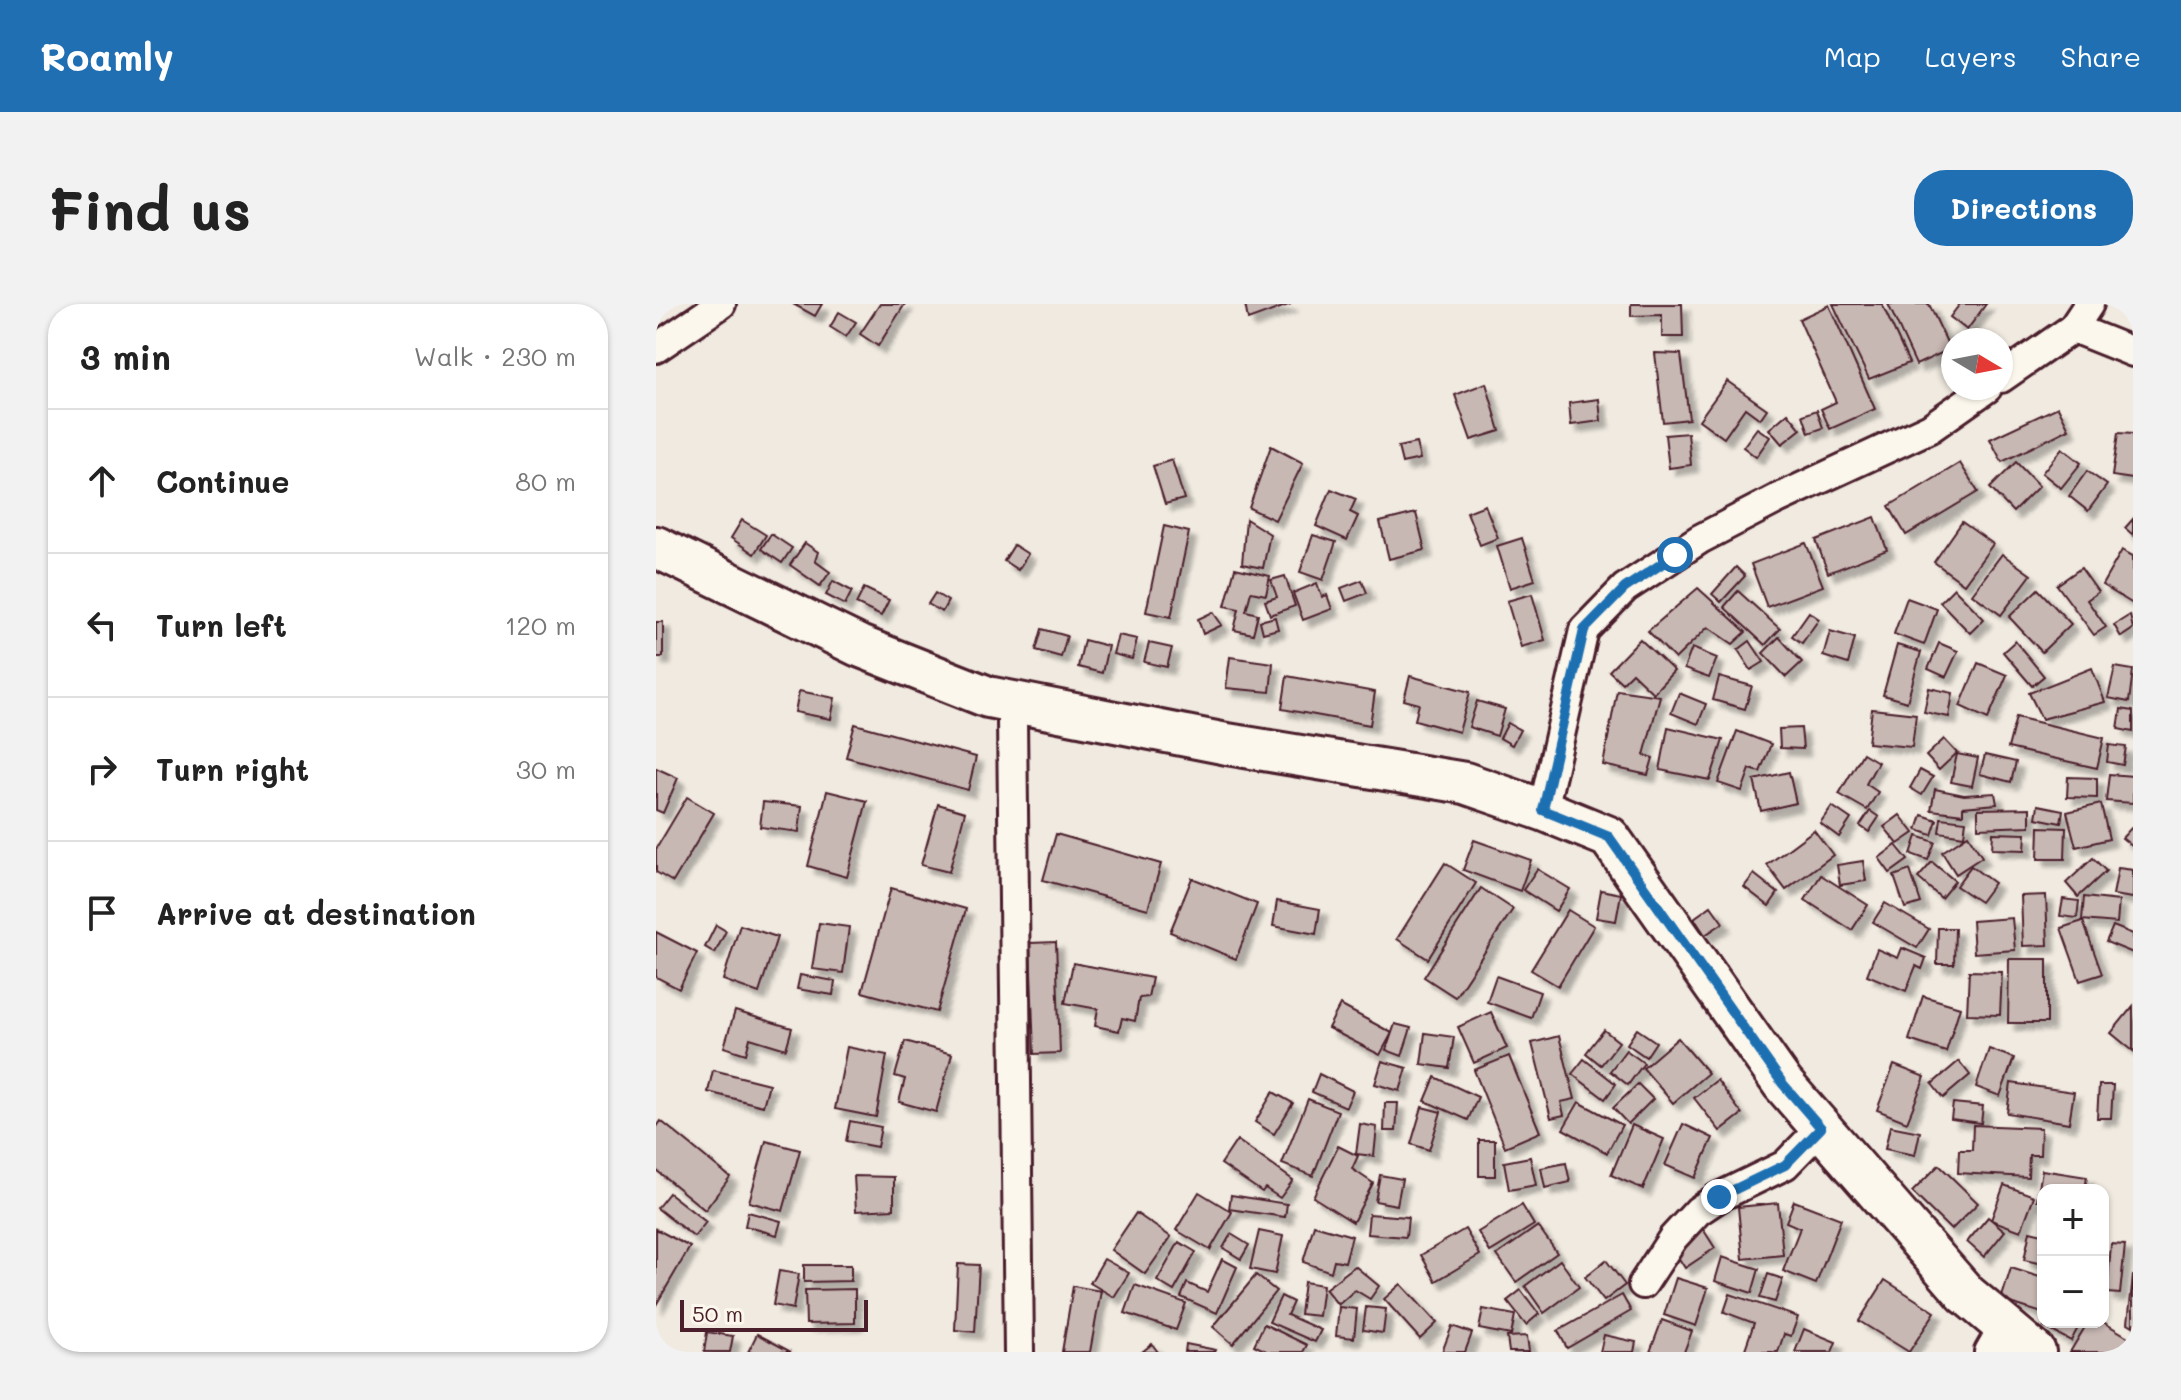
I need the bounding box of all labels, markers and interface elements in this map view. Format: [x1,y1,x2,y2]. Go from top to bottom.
text: Roamly [40,31,174,81]
text: Map [1824,38,1881,74]
text: Layers [1925,38,2017,74]
text: Share [2061,38,2141,74]
button: Directions [1914,170,2133,246]
text: Find us [48,172,251,245]
north arrow [1941,328,2013,400]
text: 3 min [80,334,171,379]
text: Walk · 230 m [414,339,576,373]
icon: ahead [80,459,124,503]
text: Continue [156,461,289,501]
text: 80 m [515,464,576,498]
route start [1657,537,1693,573]
icon: left [80,603,124,647]
text: Turn left [156,605,287,645]
text: 120 m [505,608,576,642]
icon: right [80,747,124,791]
text: Turn right [156,749,309,789]
text: 30 m [516,752,576,786]
icon: arrive [80,891,124,935]
text: Arrive at destination [156,893,476,933]
route end [1701,1179,1737,1215]
map controls [2037,1184,2109,1328]
button: + [2037,1184,2109,1256]
button: − [2037,1256,2109,1328]
scale bar [680,1296,868,1332]
text: 50 m [692,1299,743,1328]

